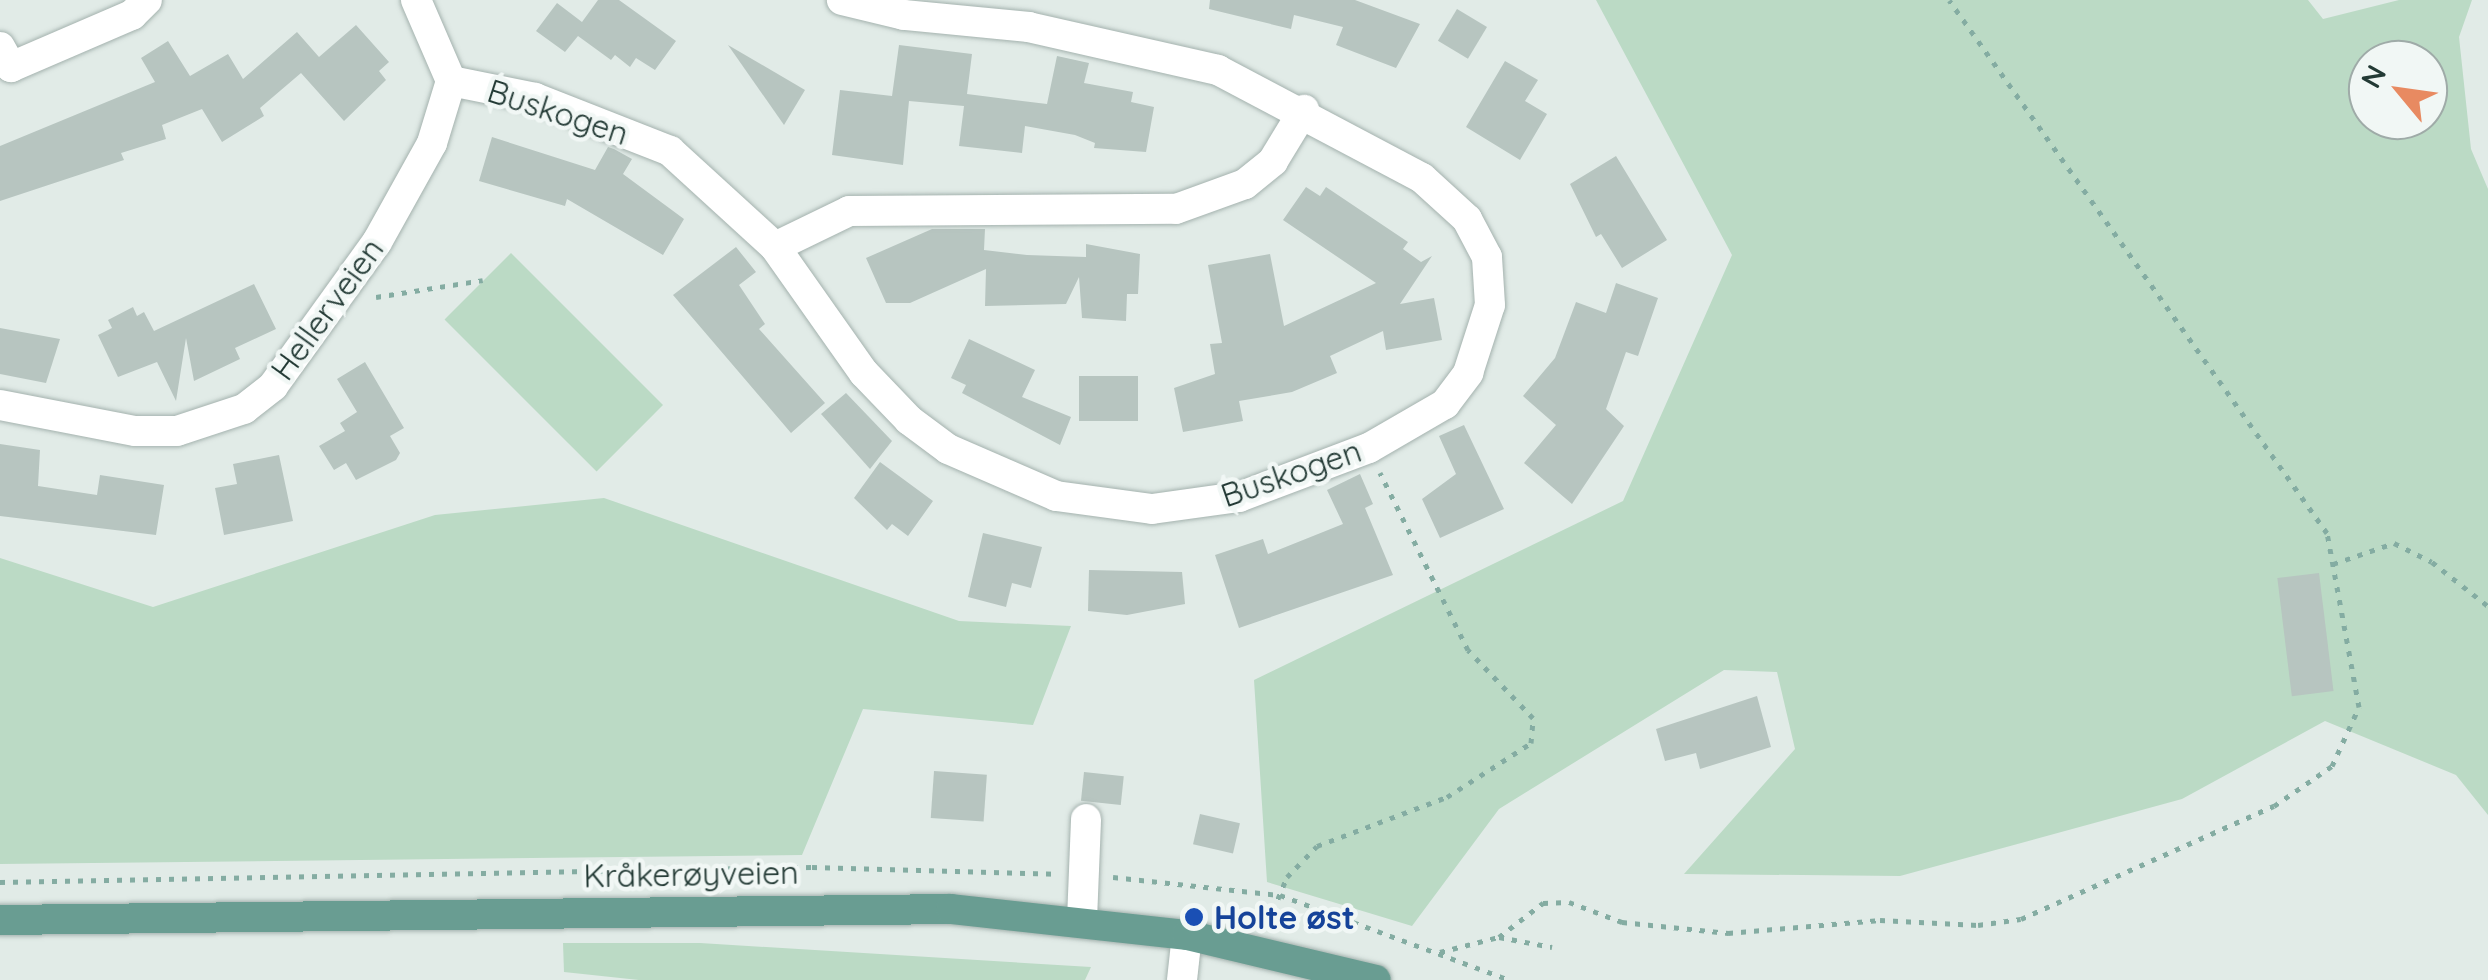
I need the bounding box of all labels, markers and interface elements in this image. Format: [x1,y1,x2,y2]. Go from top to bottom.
north arrow [2348,40,2448,140]
text: N [2353,59,2393,94]
street label: Buskogen [483,71,633,153]
street label: Hellerveien [263,231,391,387]
street label: Buskogen [1216,431,1366,515]
street label: Kråkerøyveien [583,853,799,895]
place label: Holte øst [1214,898,1355,936]
marker: Holte øst [1183,906,1205,928]

